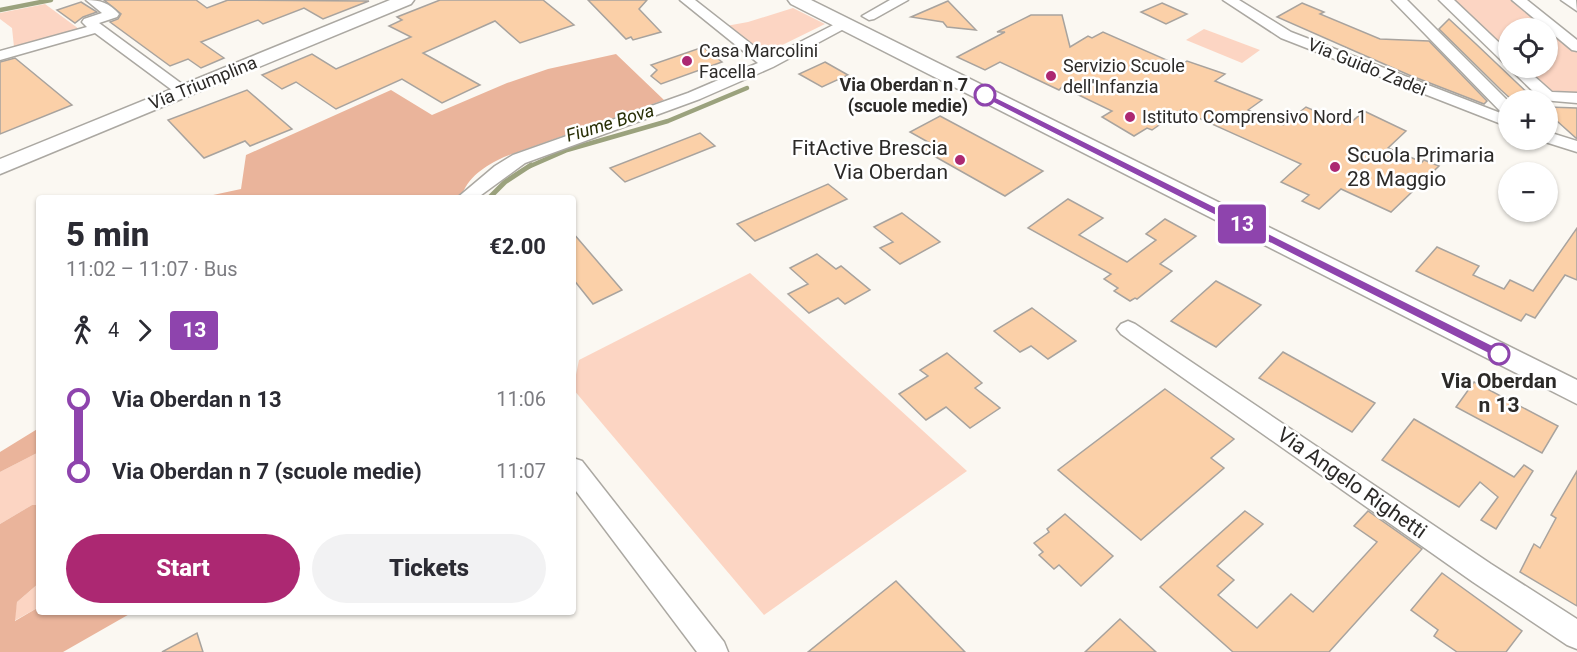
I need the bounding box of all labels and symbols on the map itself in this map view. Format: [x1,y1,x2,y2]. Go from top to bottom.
street label: Via Guido Zadei [1305,33,1430,100]
place label: Casa Marcolini Facella [699,40,818,82]
street label: Via Triumplina [146,51,260,114]
marker: Casa Marcolini Facella [680,54,694,68]
place label: Servizio Scuole dell'Infanzia [1063,55,1185,97]
marker: Servizio Scuole dell'Infanzia [1044,69,1058,83]
place label: Via Oberdan n 7 (scuole medie) [839,74,968,117]
marker: Via Oberdan n 7 (scuole medie) [974,84,996,106]
water label: Fiume Bova [563,99,656,146]
place label: Istituto Comprensivo Nord 1 [1142,106,1367,127]
marker: Istituto Comprensivo Nord 1 [1123,110,1137,124]
place label: FitActive Brescia Via Oberdan [792,136,948,184]
place label: Scuola Primaria 28 Maggio [1347,143,1495,191]
marker: FitActive Brescia Via Oberdan [953,153,967,167]
marker: Scuola Primaria 28 Maggio [1328,160,1342,174]
line badge: 13 [1215,204,1269,244]
marker: Via Oberdan n 13 [1488,343,1510,365]
place label: Via Oberdan n 13 [1441,369,1557,417]
street label: Via Angelo Righetti [1273,422,1431,544]

